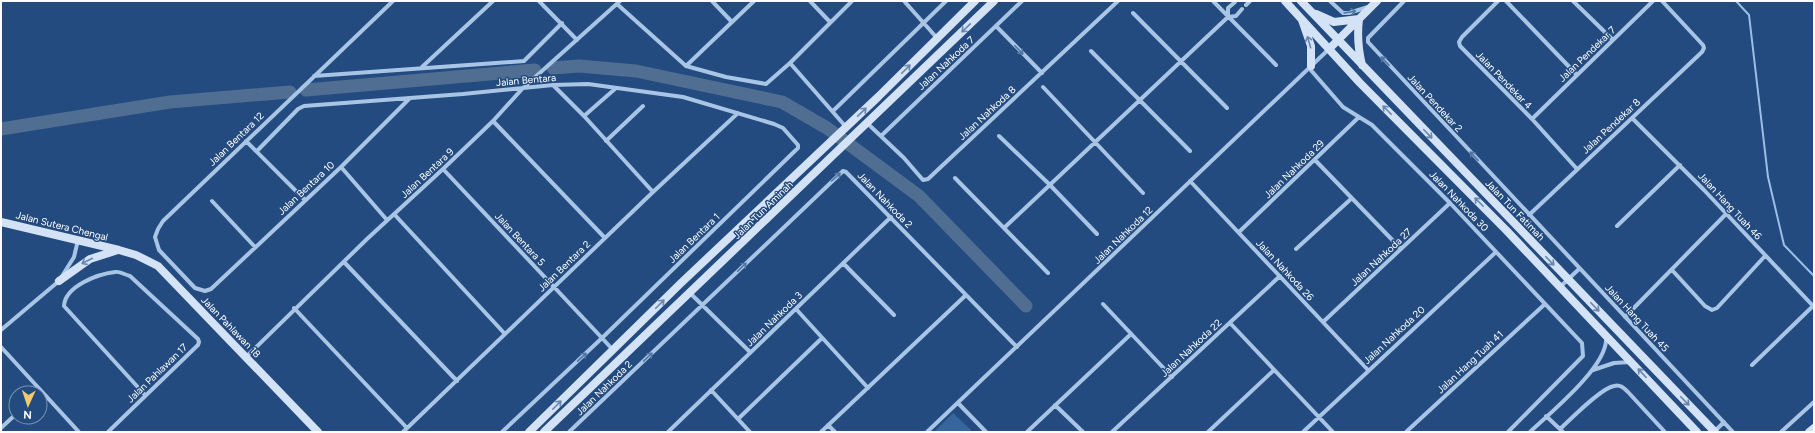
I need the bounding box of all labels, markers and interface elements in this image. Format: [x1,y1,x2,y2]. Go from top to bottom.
one-way arrow [1343,8,1356,16]
one-way arrow [961,23,971,33]
street label: Jalan Pendekar 7 [1556,23,1619,85]
street label: Jalan Nahkoda 7 [915,33,978,93]
one-way arrow [1305,35,1312,48]
one-way arrow [1014,45,1024,55]
street label: Jalan Pendekar 4 [1473,48,1535,112]
one-way arrow [1381,56,1390,66]
one-way arrow [901,64,911,74]
street label: Jalan Bentara [496,71,556,89]
street label: Jalan Pendekar 2 [1405,71,1465,135]
street label: Jalan Nahkoda 8 [955,83,1019,143]
street label: Jalan Pendekar 8 [1579,96,1643,156]
one-way arrow [1382,105,1392,115]
one-way arrow [857,107,867,117]
street label: Jalan Bentara 12 [205,109,267,169]
one-way arrow [1423,129,1433,139]
street label: Jalan Nahkoda 29 [1261,137,1327,201]
street label: Jalan Bentara 9 [398,145,457,201]
one-way arrow [1469,151,1479,161]
street label: Jalan Bentara 10 [275,158,337,218]
street label: Jalan Nahkoda 30 [1427,168,1491,234]
street label: Jalan Nahkoda 2 [855,169,915,231]
street label: Jalan Hang Tuah 46 [1695,169,1765,243]
one-way arrow [830,173,840,182]
street label: Jalan Tun Fatimah [1483,177,1548,244]
street label: Jalan Tun Aminah [730,178,796,242]
one-way arrow [1474,197,1483,207]
street label: Jalan Nahkoda 12 [1091,203,1155,267]
street label: Jalan Sutera Chengal [15,208,109,244]
street label: Jalan Bentara 5 [492,210,548,269]
street label: Jalan Bentara 1 [665,210,723,266]
street label: Jalan Nahkoda 27 [1348,225,1415,289]
street label: Jalan Nahkoda 26 [1253,237,1317,304]
street label: Jalan Bentara 2 [535,238,593,294]
one-way arrow [1545,256,1555,266]
one-way arrow [81,258,93,265]
one-way arrow [737,262,747,272]
street label: Jalan Hang Tuah 45 [1602,281,1672,355]
street label: Jalan Nahkoda 3 [743,289,805,349]
street label: Jalan Pahlawan 18 [198,294,264,360]
one-way arrow [655,299,665,309]
one-way arrow [1590,302,1600,312]
street label: Jalan Nahkoda 20 [1360,303,1428,367]
street label: Jalan Nahkoda 22 [1158,316,1224,380]
street label: Jalan Hang Tuah 41 [1434,328,1506,396]
street label: Jalan Pahlawan 17 [124,340,191,405]
one-way arrow [577,352,587,362]
one-way arrow [643,352,653,361]
street label: Jalan Nahkoda 2 [573,358,635,418]
one-way arrow [1637,368,1646,378]
north arrow [8,385,48,425]
one-way arrow [1680,396,1690,406]
one-way arrow [552,400,562,410]
text: N [23,408,32,421]

